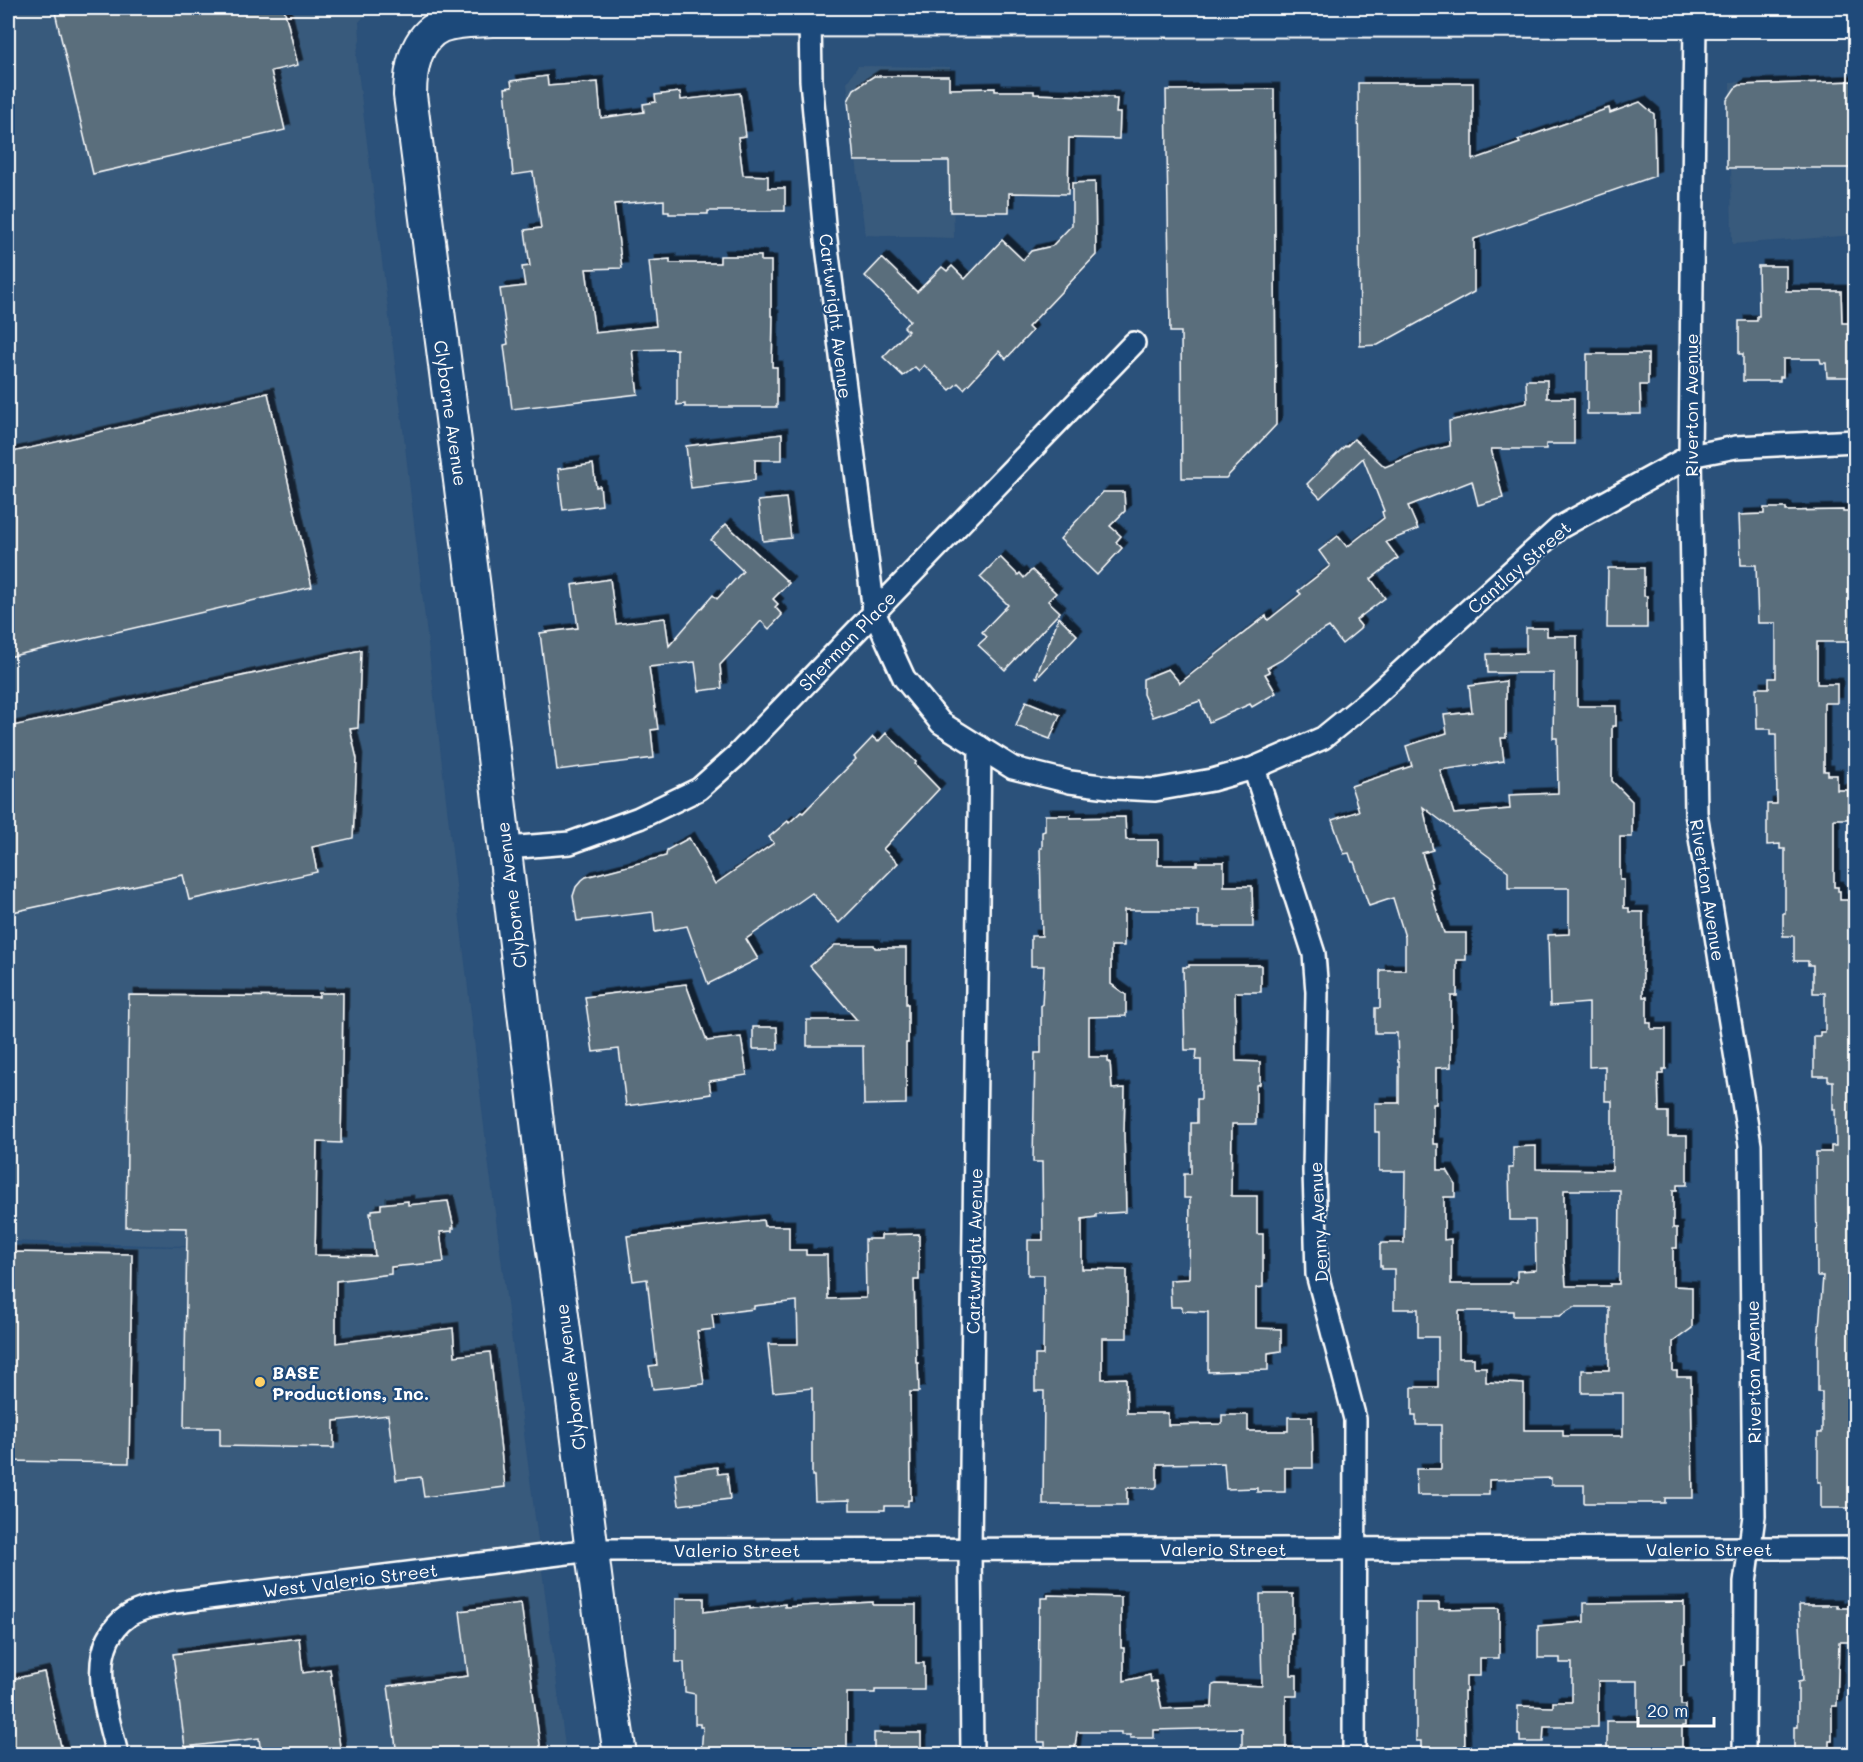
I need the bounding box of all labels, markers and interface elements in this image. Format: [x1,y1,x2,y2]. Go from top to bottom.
street label: Cartwright Avenue [814,232,858,400]
street label: Riverton Avenue [1679,333,1703,477]
street label: Clyborne Avenue [429,338,473,488]
street label: Cantlay Street [1462,515,1576,619]
street label: Sherman Place [793,586,901,696]
street label: Riverton Avenue [1685,817,1731,963]
street label: Clyborne Avenue [490,821,532,969]
street label: Denny Avenue [1303,1161,1333,1283]
street label: Cartwright Avenue [961,1168,987,1334]
street label: Riverton Avenue [1740,1300,1766,1444]
street label: Clyborne Avenue [549,1303,591,1451]
place label: BASE Productions, Inc. [272,1360,429,1405]
marker: BASE Productions, Inc. [253,1375,267,1389]
street label: Valerio Street [1160,1537,1286,1561]
street label: Valerio Street [1646,1537,1772,1561]
street label: Valerio Street [674,1538,800,1562]
street label: West Valerio Street [261,1557,439,1603]
scale bar [1638,1690,1714,1728]
text: 20 m [1647,1698,1688,1722]

